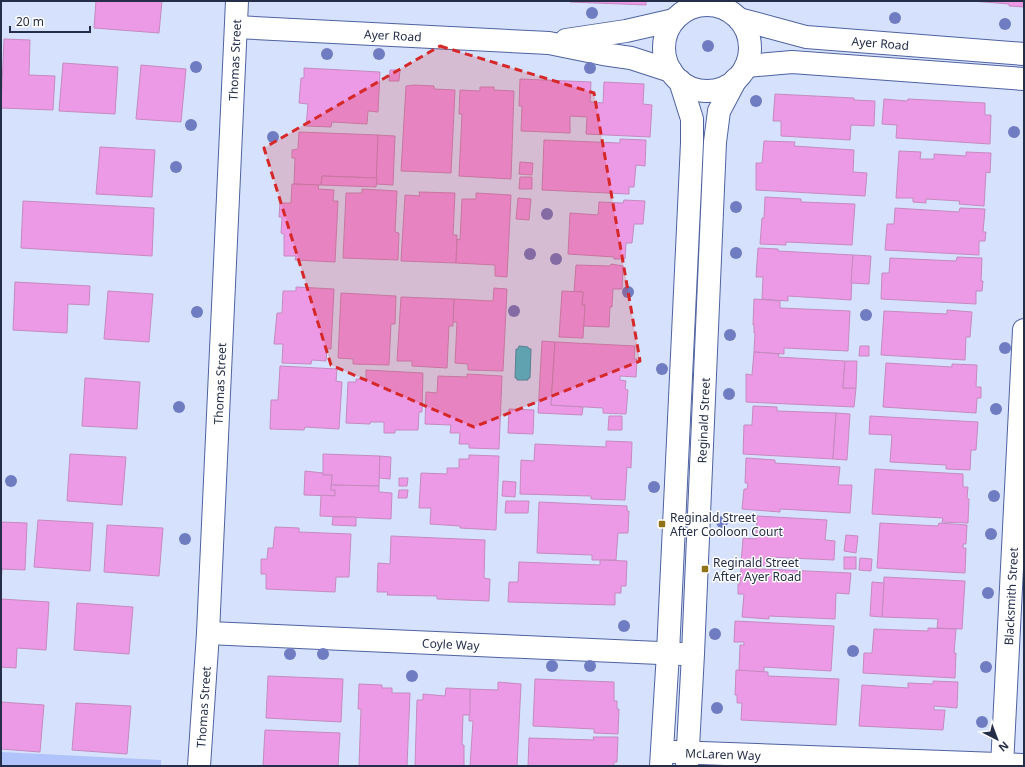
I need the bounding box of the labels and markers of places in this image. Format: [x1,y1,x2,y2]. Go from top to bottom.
place label: Reginald Street After Cooloon Court [670,509,783,540]
marker: Reginald Street After Cooloon Court [657,519,667,529]
place label: Reginald Street After Ayer Road [713,554,801,585]
marker: Reginald Street After Ayer Road [700,564,710,574]

